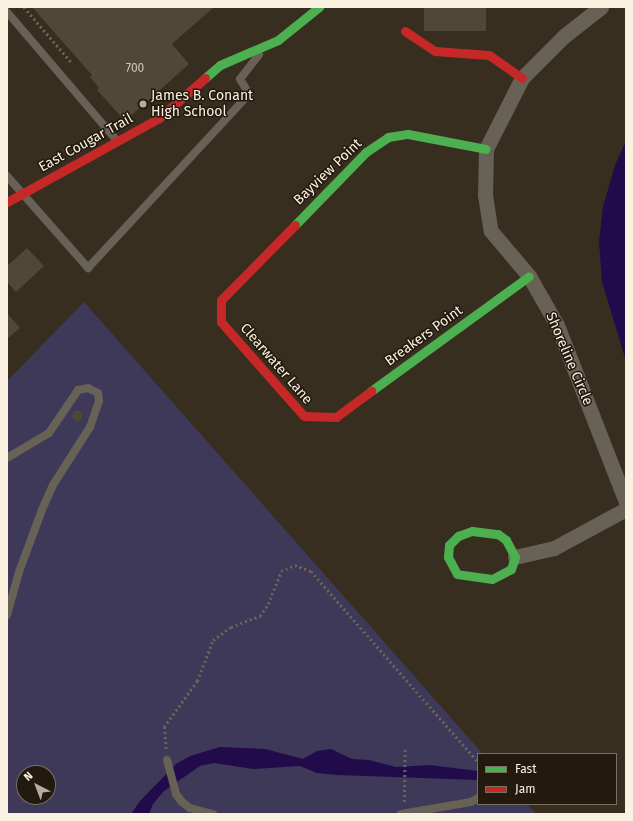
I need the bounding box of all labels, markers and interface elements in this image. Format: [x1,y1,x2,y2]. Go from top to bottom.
house number: 700 [126,62,144,76]
place label: James B. Conant High School [151,88,253,120]
marker: James B. Conant High School [138,99,148,109]
street label: East Cougar Trail [36,110,136,176]
street label: Bayview Point [290,135,366,209]
street label: Breakers Point [382,302,466,370]
street label: Shoreline Circle [542,310,596,408]
street label: Clearwater Lane [236,320,316,408]
legend [477,753,617,805]
text: Fast [515,762,537,776]
north arrow [16,765,56,805]
text: N [21,769,35,784]
text: Jam [515,782,535,796]

